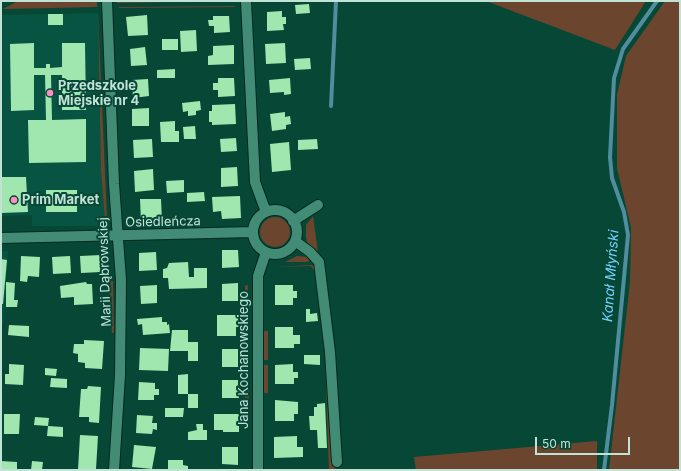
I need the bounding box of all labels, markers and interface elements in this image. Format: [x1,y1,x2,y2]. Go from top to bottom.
place label: Przedszkole Miejskie nr 4 [58,78,139,109]
marker: Przedszkole Miejskie nr 4 [45,88,55,98]
place label: Prim Market [22,192,99,208]
marker: Prim Market [9,195,19,205]
street label: Osiedleńcza [125,214,201,230]
street label: Marii Dąbrowskiej [95,217,115,327]
water label: Kanał Młyński [599,229,623,323]
street label: Jana Kochanowskiego [236,291,252,429]
scale bar [537,429,632,455]
text: 50 m [542,436,571,451]

